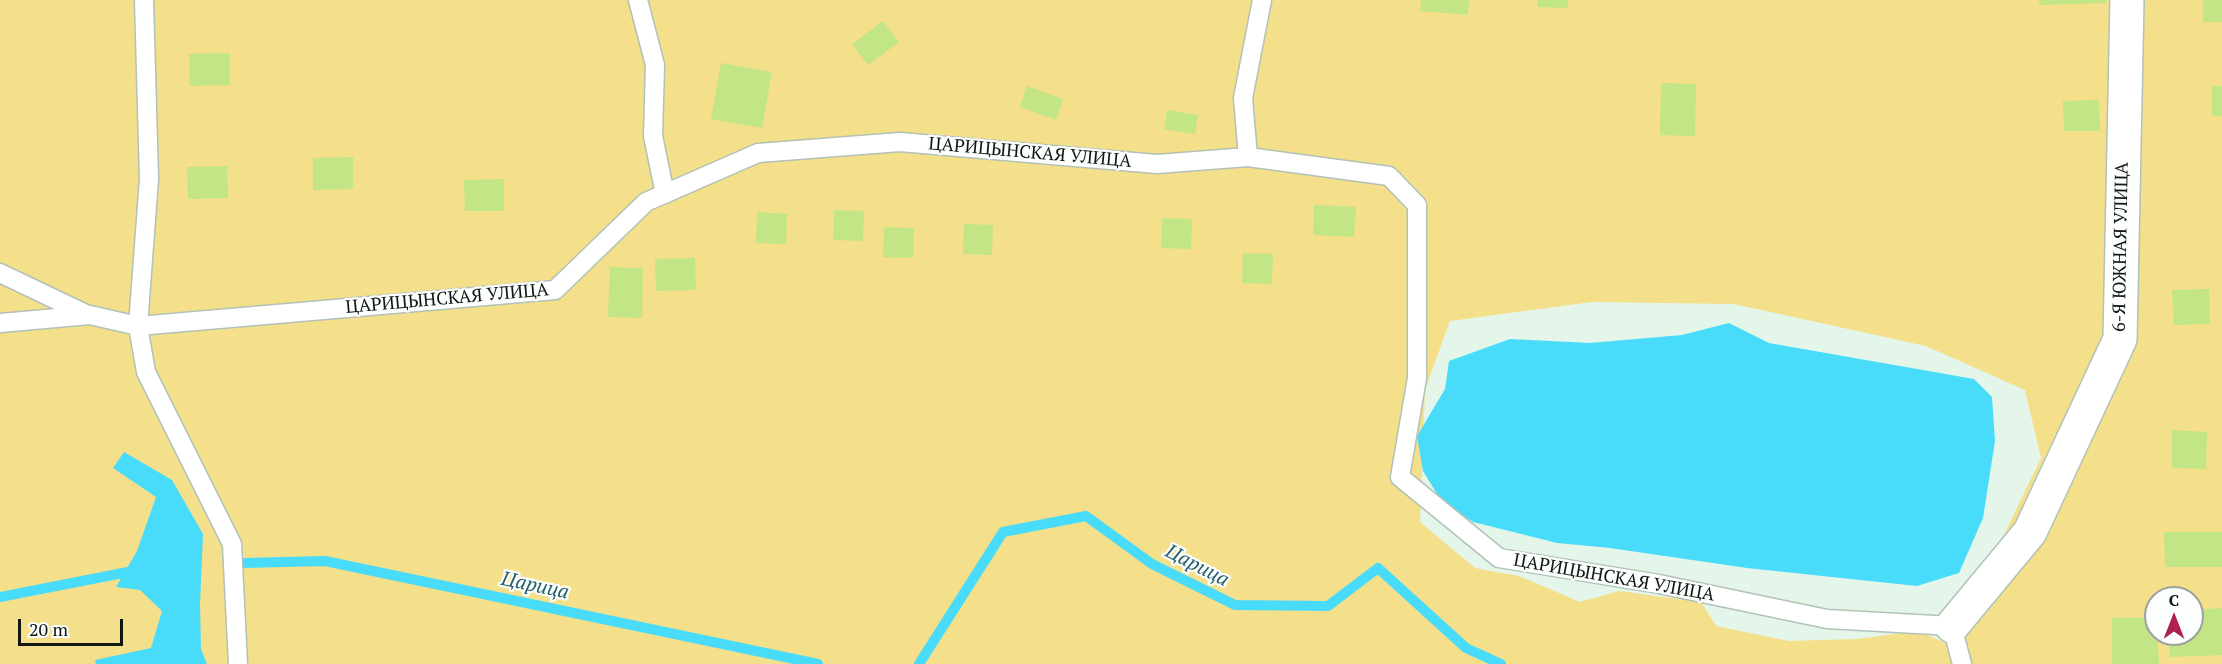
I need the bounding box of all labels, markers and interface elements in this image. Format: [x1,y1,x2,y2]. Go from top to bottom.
street label: ЦАРИЦЫНСКАЯ УЛИЦА [928,133,1132,173]
street label: 6-Я ЮЖНАЯ УЛИЦА [2109,162,2133,332]
street label: ЦАРИЦЫНСКАЯ УЛИЦА [345,279,549,319]
water label: Царица [1161,540,1233,592]
street label: ЦАРИЦЫНСКАЯ УЛИЦА [1512,550,1716,606]
water label: Царица [499,567,571,605]
north arrow [2144,586,2204,646]
text: С [2169,589,2179,611]
scale bar [21,607,126,645]
text: 20 m [29,617,68,641]

